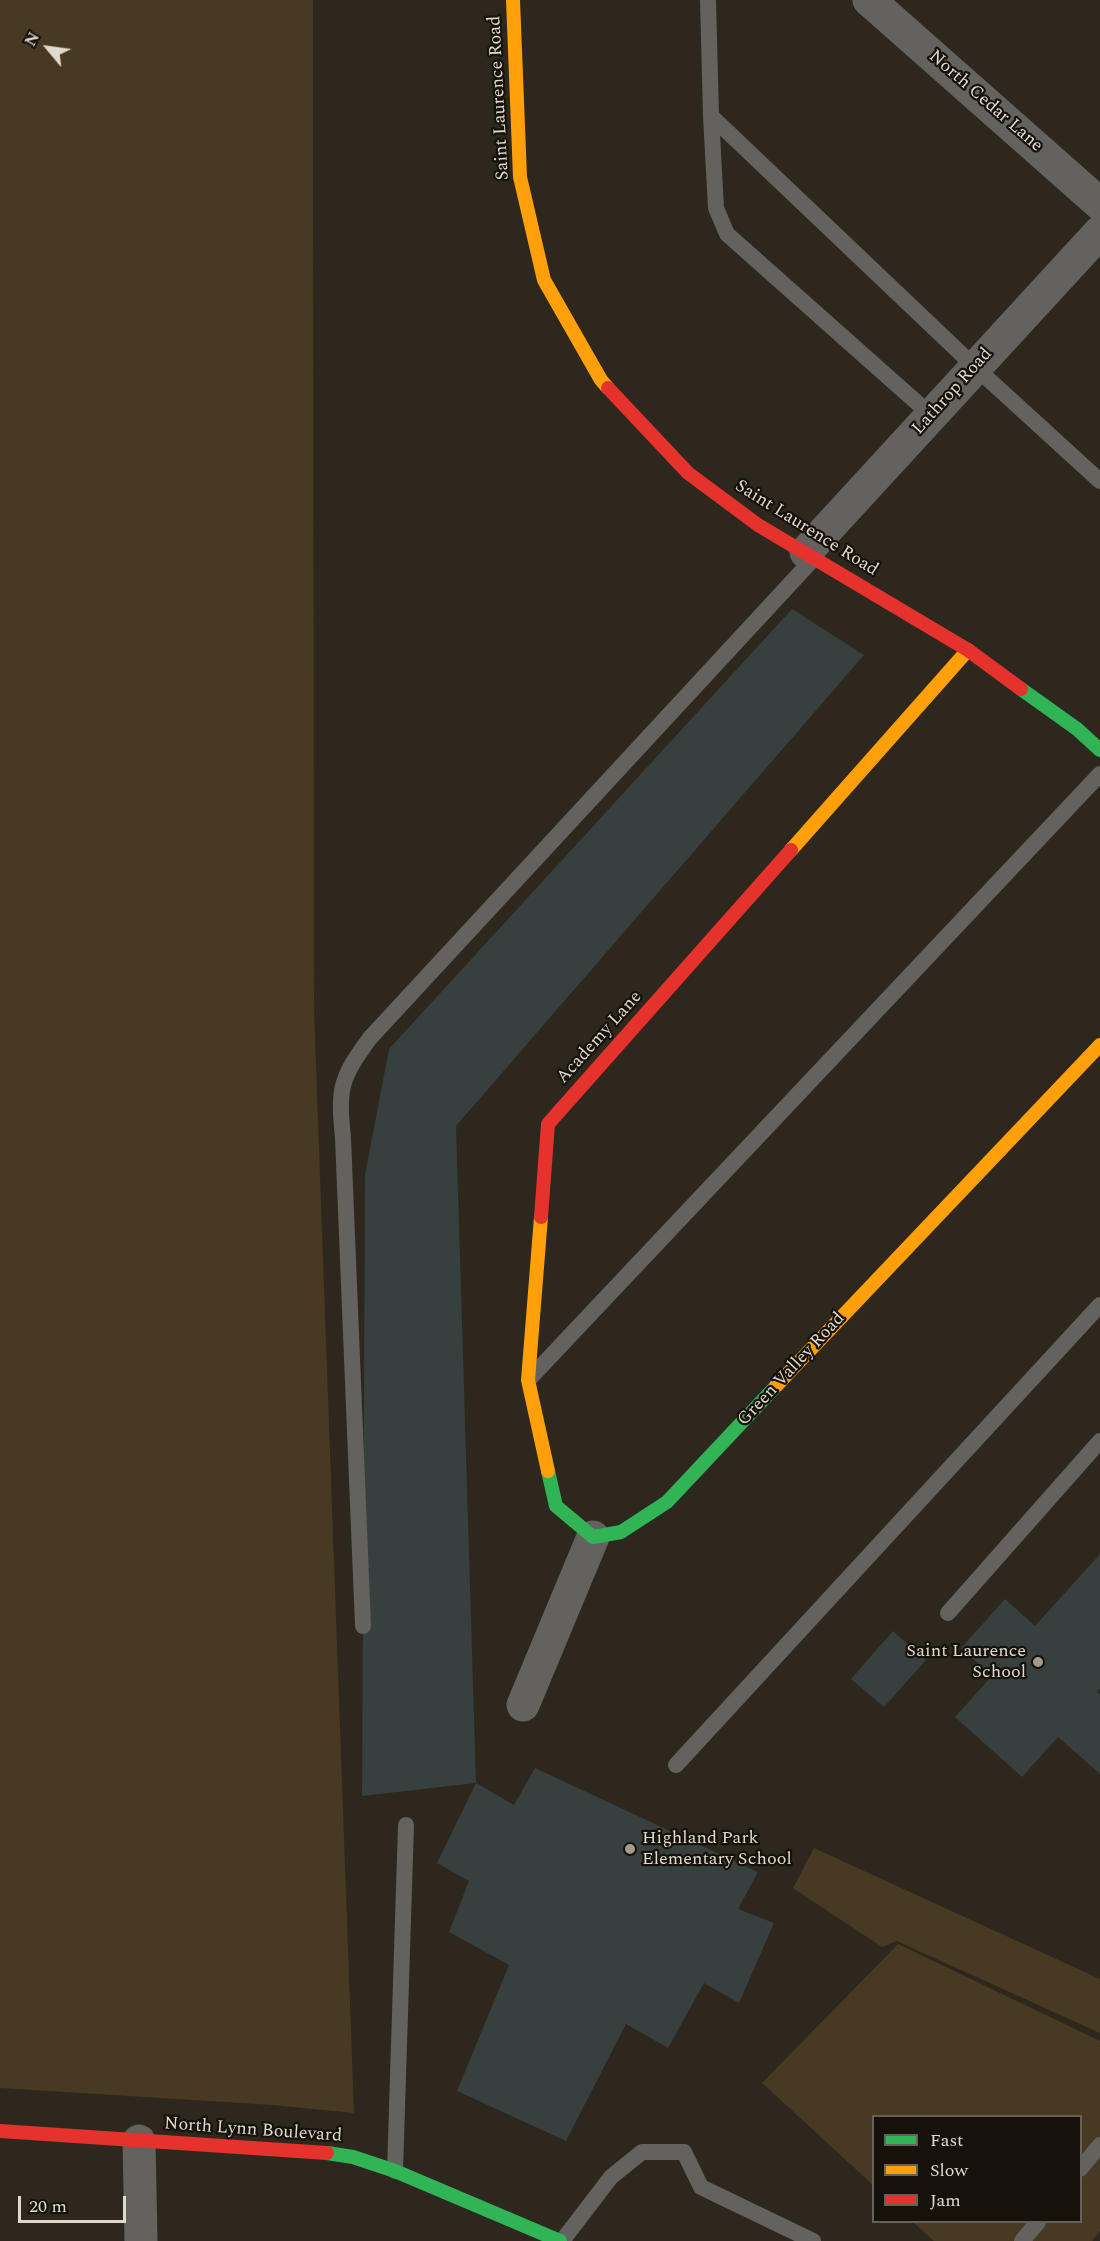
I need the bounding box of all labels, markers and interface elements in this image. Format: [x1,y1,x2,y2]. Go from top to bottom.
street label: Saint Laurence Road [485,15,515,181]
north arrow [18,18,78,78]
text: N [19,28,46,51]
street label: North Cedar Lane [923,47,1047,157]
street label: Lathrop Road [908,344,998,440]
street label: Saint Laurence Road [730,476,882,582]
street label: Academy Lane [553,987,647,1089]
street label: Green Valley Road [734,1309,850,1431]
place label: Saint Laurence School [906,1641,1026,1684]
marker: Saint Laurence School [1031,1655,1045,1669]
place label: Highland Park Elementary School [642,1828,792,1870]
marker: Highland Park Elementary School [623,1842,637,1856]
street label: North Lynn Boulevard [163,2114,343,2148]
legend [872,2115,1082,2223]
text: Fast [930,2127,963,2154]
text: Slow [930,2157,968,2184]
scale bar [21,2184,129,2222]
text: Jam [930,2187,961,2214]
text: 20 m [29,2193,67,2220]

